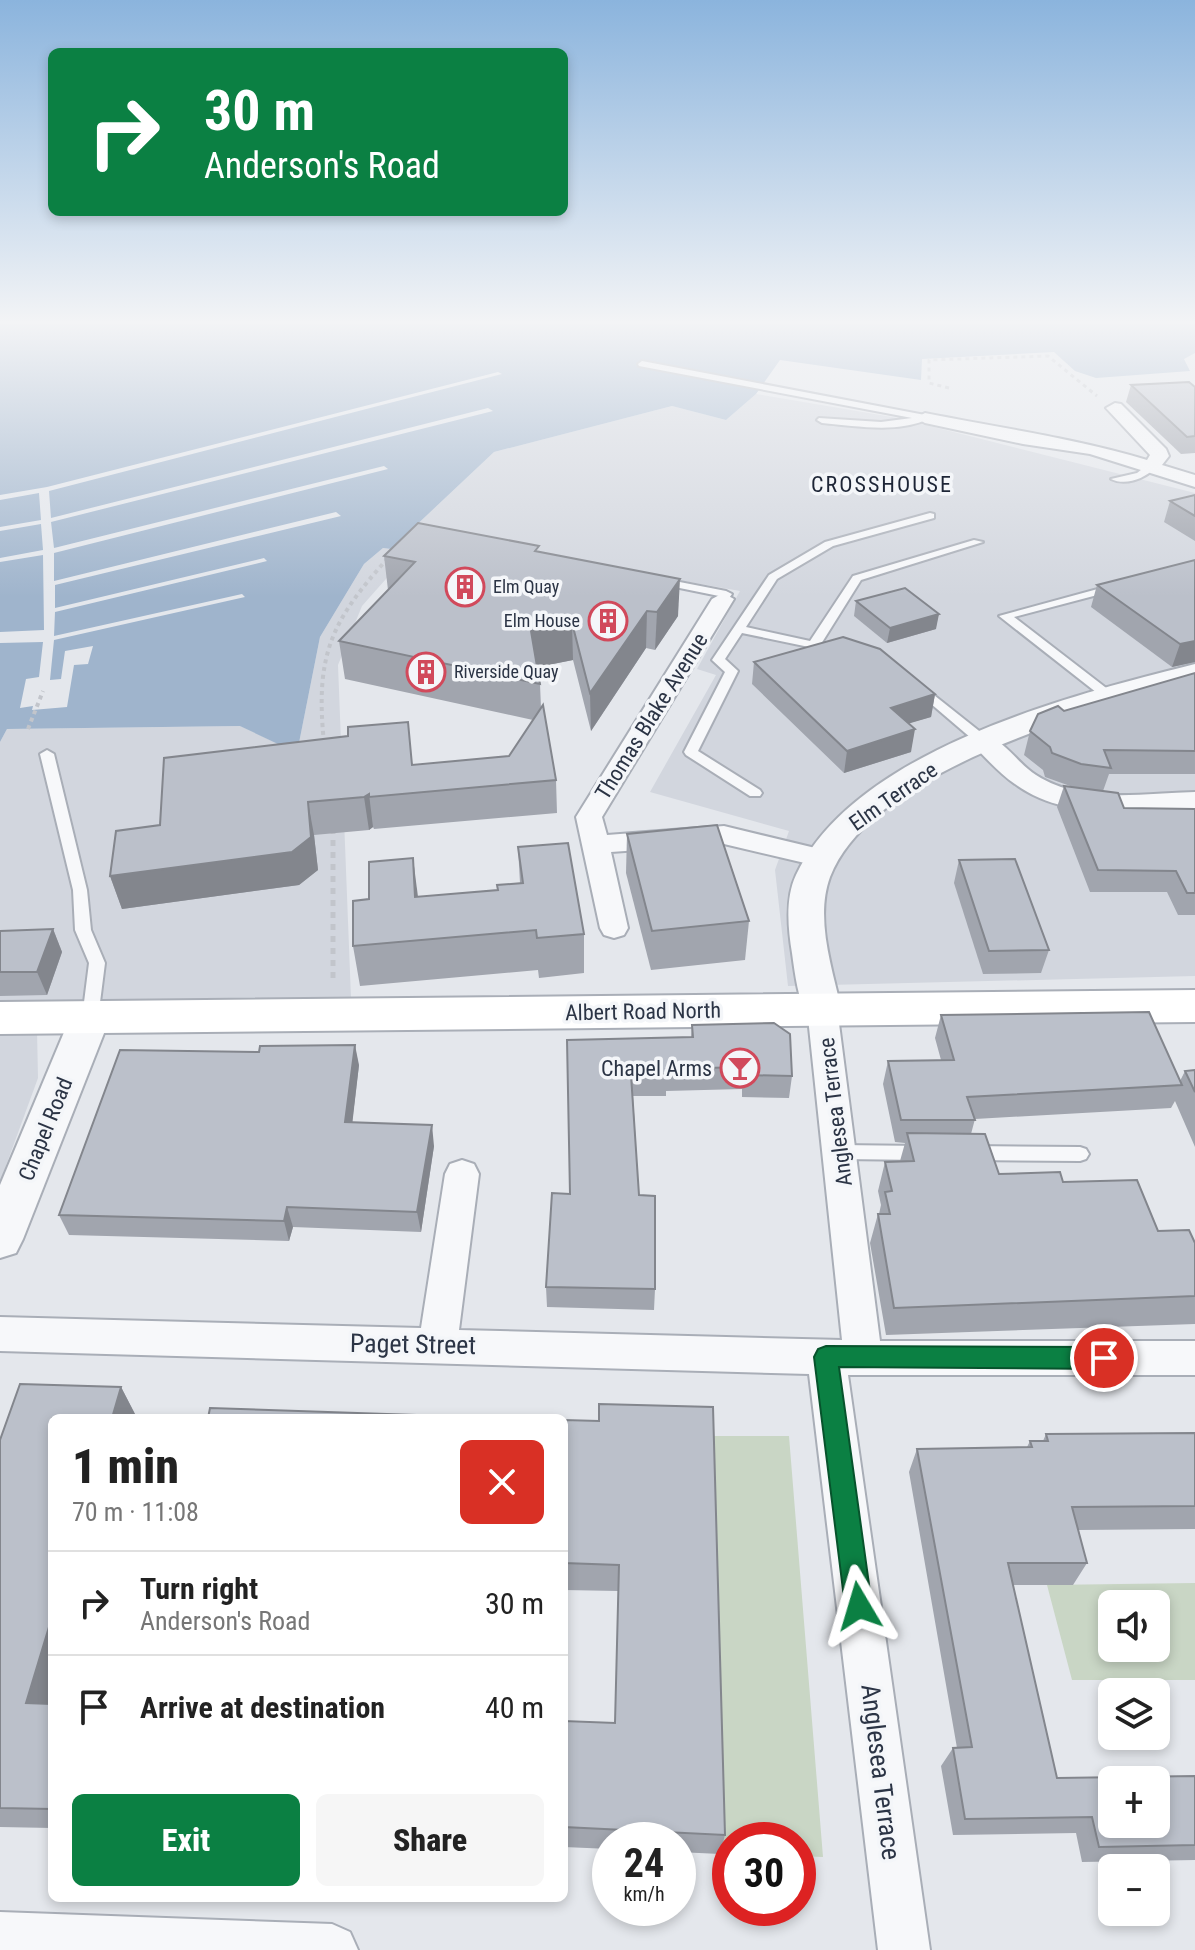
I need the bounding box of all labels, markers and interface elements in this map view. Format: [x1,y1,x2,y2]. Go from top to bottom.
text: 30 m [204,78,315,144]
icon: right [72,80,176,184]
text: Anderson's Road [204,145,440,187]
district label: CROSSHOUSE [811,472,953,497]
building icon: Elm Quay [444,566,486,608]
place label: Elm Quay [493,576,560,597]
building icon: Elm House [587,600,629,642]
place label: Elm House [504,610,580,631]
street label: Thomas Blake Avenue [590,629,713,804]
building icon: Riverside Quay [405,651,447,693]
place label: Riverside Quay [454,661,559,682]
street label: Elm Terrace [844,757,942,836]
street label: Albert Road North [565,998,721,1025]
street label: Anglesea Terrace [814,1036,857,1188]
bar icon: Chapel Arms [719,1047,761,1089]
place label: Chapel Arms [601,1056,712,1081]
street label: Chapel Road [13,1074,77,1184]
pin [1070,1324,1138,1392]
street label: Paget Street [350,1328,476,1360]
icon: arrive [1082,1336,1126,1380]
text: 1 min [72,1438,179,1495]
button: close [460,1440,544,1524]
text: 70 m · 11:08 [72,1497,199,1527]
position arrow [817,1564,901,1648]
text: Turn right [140,1571,258,1606]
icon: right [72,1581,116,1625]
text: 30 m [485,1586,544,1621]
map controls [1098,1590,1170,1926]
button: sound [1098,1590,1170,1662]
text: Anderson's Road [140,1606,310,1636]
button: layers [1098,1678,1170,1750]
street label: Anglesea Terrace [855,1682,907,1862]
icon: arrive [72,1685,116,1729]
text: Arrive at destination [140,1690,385,1725]
text: 40 m [485,1690,544,1725]
button: + [1098,1766,1170,1838]
button: Exit [72,1794,300,1886]
button: Share [316,1794,544,1886]
speed limit sign: 30 [712,1822,816,1926]
text: 24 [624,1840,664,1887]
button: − [1098,1854,1170,1926]
text: km/h [623,1882,665,1906]

